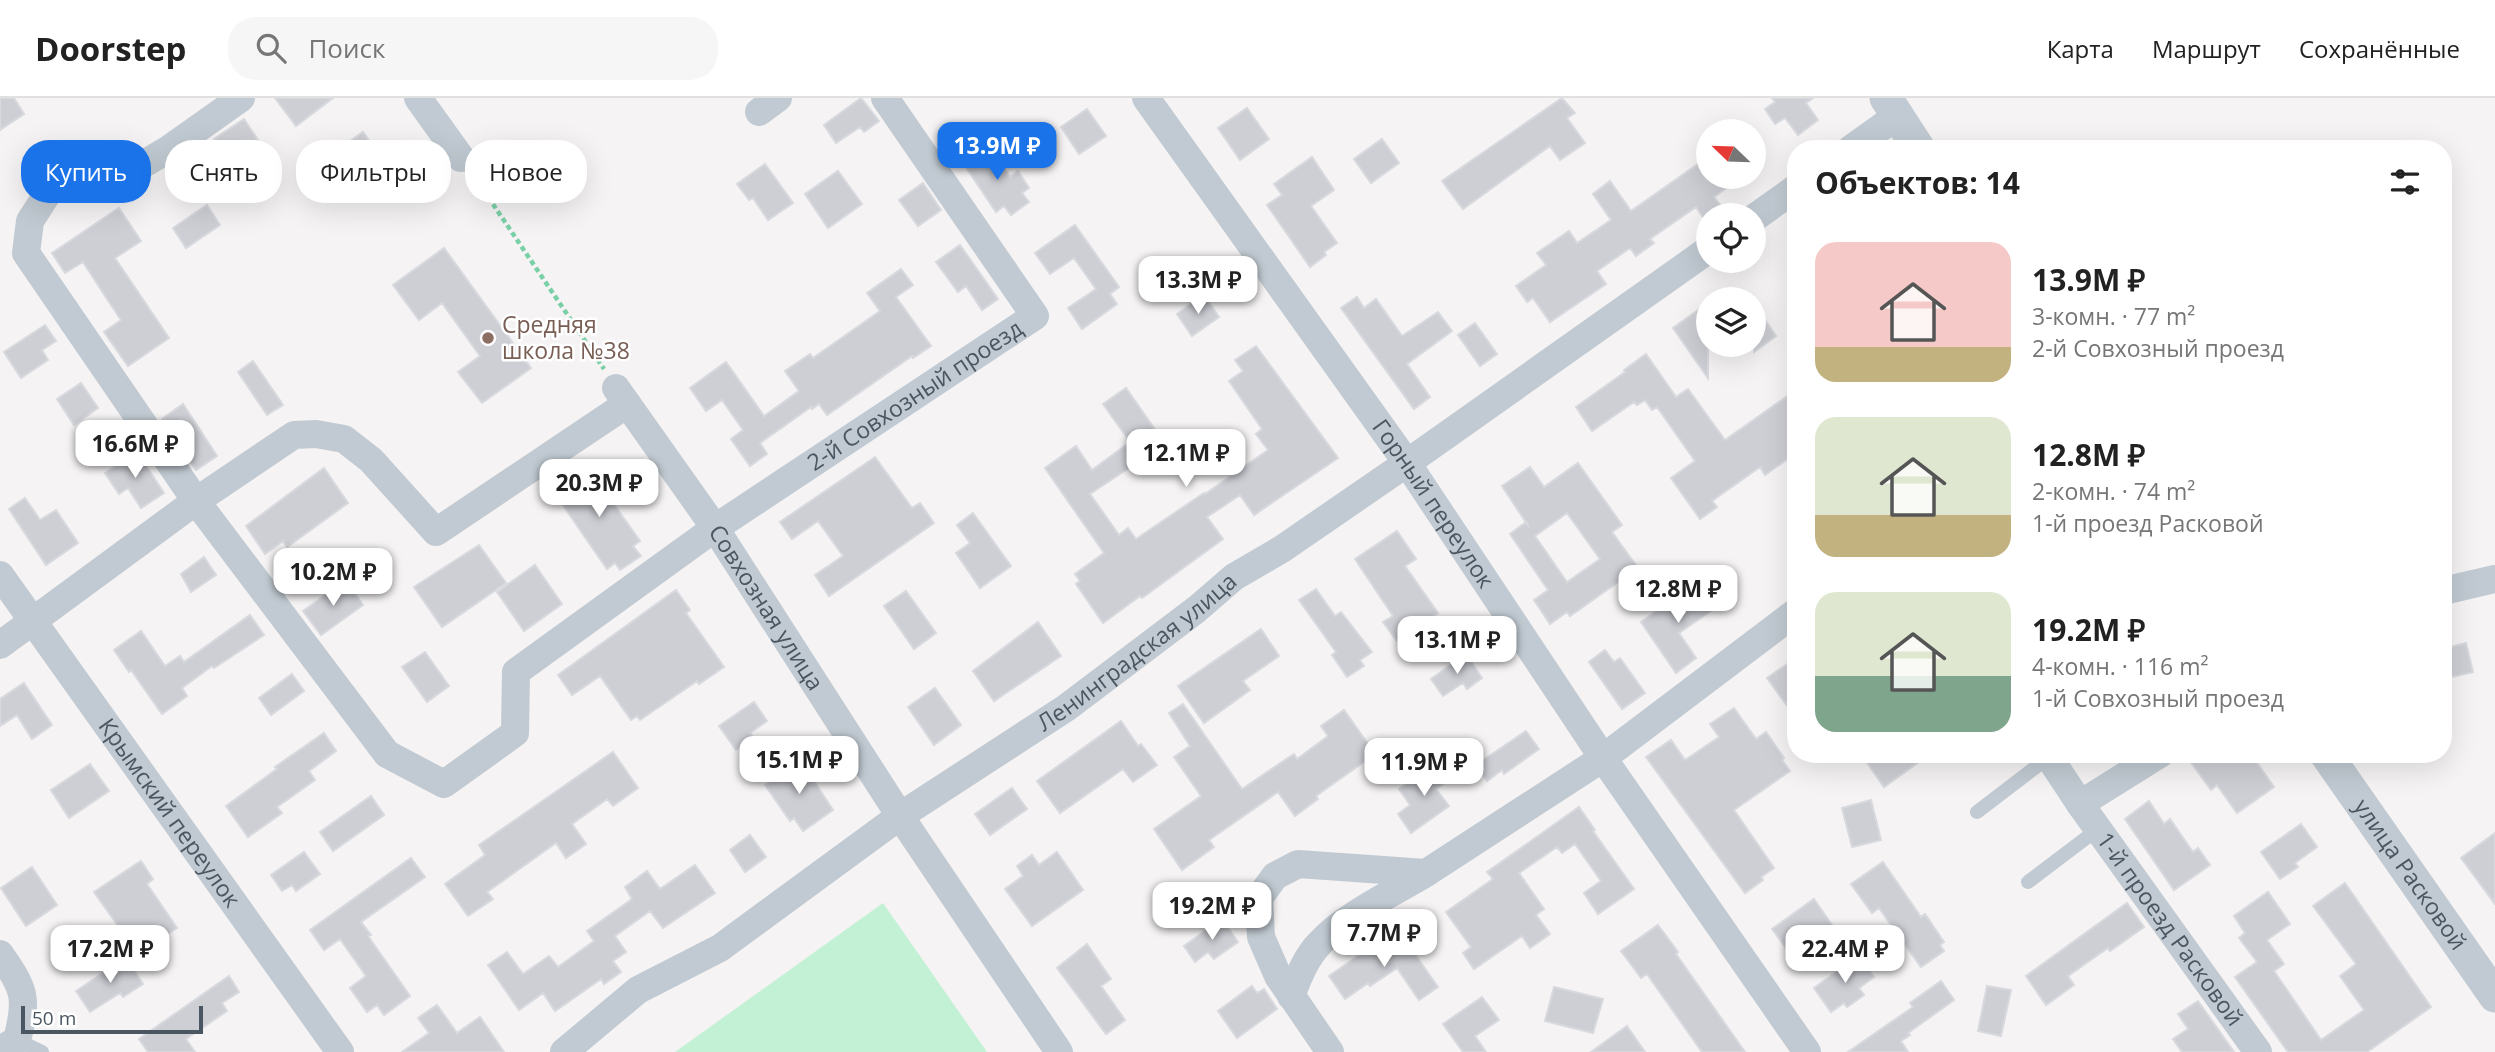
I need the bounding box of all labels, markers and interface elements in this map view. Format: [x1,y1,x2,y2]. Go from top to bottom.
search box [228,17,718,80]
text: Doorstep [35,26,186,71]
icon: search [252,29,290,67]
text: Поиск [308,30,385,66]
text: Карта [2047,32,2114,65]
text: Маршрут [2152,32,2261,65]
text: Сохранённые [2299,32,2460,65]
north arrow [1696,119,1766,189]
map controls [1696,119,1766,357]
pin: 13.9M ₽ [932,122,1062,182]
text: 13.9M ₽ [953,129,1041,161]
chip: Купить [21,140,151,203]
chip: Снять [165,140,282,203]
chip: Фильтры [296,140,451,203]
chip: Новое [465,140,587,203]
text: Объектов: 14 [1815,162,2020,203]
icon: filters [2386,163,2424,201]
button: locate [1696,203,1766,273]
pin: 13.3M ₽ [1133,256,1263,316]
text: 13.9M ₽ [2032,259,2146,300]
text: 13.3M ₽ [1154,263,1242,295]
icon: home [1871,270,1955,354]
button: layers [1696,287,1766,357]
text: 3-комн. · 77 m² [2032,300,2195,332]
place label: Средняя школа №38 [502,308,630,366]
street label: 2-й Совхозный проезд [801,312,1028,478]
marker: Средняя школа №38 [480,330,496,346]
text: 2-й Совхозный проезд [2032,332,2284,364]
street label: Горный переулок [1365,412,1503,594]
pin: 16.6M ₽ [70,420,200,480]
text: 16.6M ₽ [91,427,179,459]
pin: 12.1M ₽ [1121,430,1251,489]
text: 12.8M ₽ [2032,434,2146,475]
text: 12.1M ₽ [1142,436,1230,468]
icon: home [1871,445,1955,529]
pin: 20.3M ₽ [534,460,664,519]
text: 20.3M ₽ [555,466,643,498]
text: 2-комн. · 74 m² [2032,475,2195,507]
text: 1-й проезд Расковой [2032,507,2264,539]
street label: Совхозная улица [702,518,832,696]
pin: 10.2M ₽ [268,548,398,608]
text: 10.2M ₽ [289,555,377,587]
street label: Ленинградская улица [1030,565,1243,738]
pin: 12.8M ₽ [1613,566,1743,625]
text: 12.8M ₽ [1634,572,1722,604]
text: 19.2M ₽ [2032,609,2146,650]
pin: 13.1M ₽ [1392,616,1522,676]
icon: home [1871,620,1955,704]
text: 13.1M ₽ [1413,623,1501,655]
text: 4-комн. · 116 m² [2032,650,2208,682]
text: 1-й Совхозный проезд [2032,682,2284,714]
street label: Крымский переулок [92,711,249,913]
pin: 15.1M ₽ [734,736,864,796]
pin: 11.9M ₽ [1359,738,1489,798]
text: 15.1M ₽ [755,743,843,775]
text: 11.9M ₽ [1380,745,1468,777]
street label: улица Расковой [2347,792,2475,956]
street label: 1-й проезд Расковой [2090,825,2251,1032]
pin: 19.2M ₽ [1147,882,1277,942]
text: 19.2M ₽ [1168,889,1256,921]
pin: 7.7M ₽ [1327,910,1441,969]
text: 7.7M ₽ [1347,916,1421,948]
pin: 17.2M ₽ [45,926,175,985]
pin: 22.4M ₽ [1780,926,1910,985]
text: 17.2M ₽ [66,932,154,964]
text: 22.4M ₽ [1801,932,1889,964]
scale bar [21,1003,203,1035]
text: 50 m [32,1005,76,1031]

